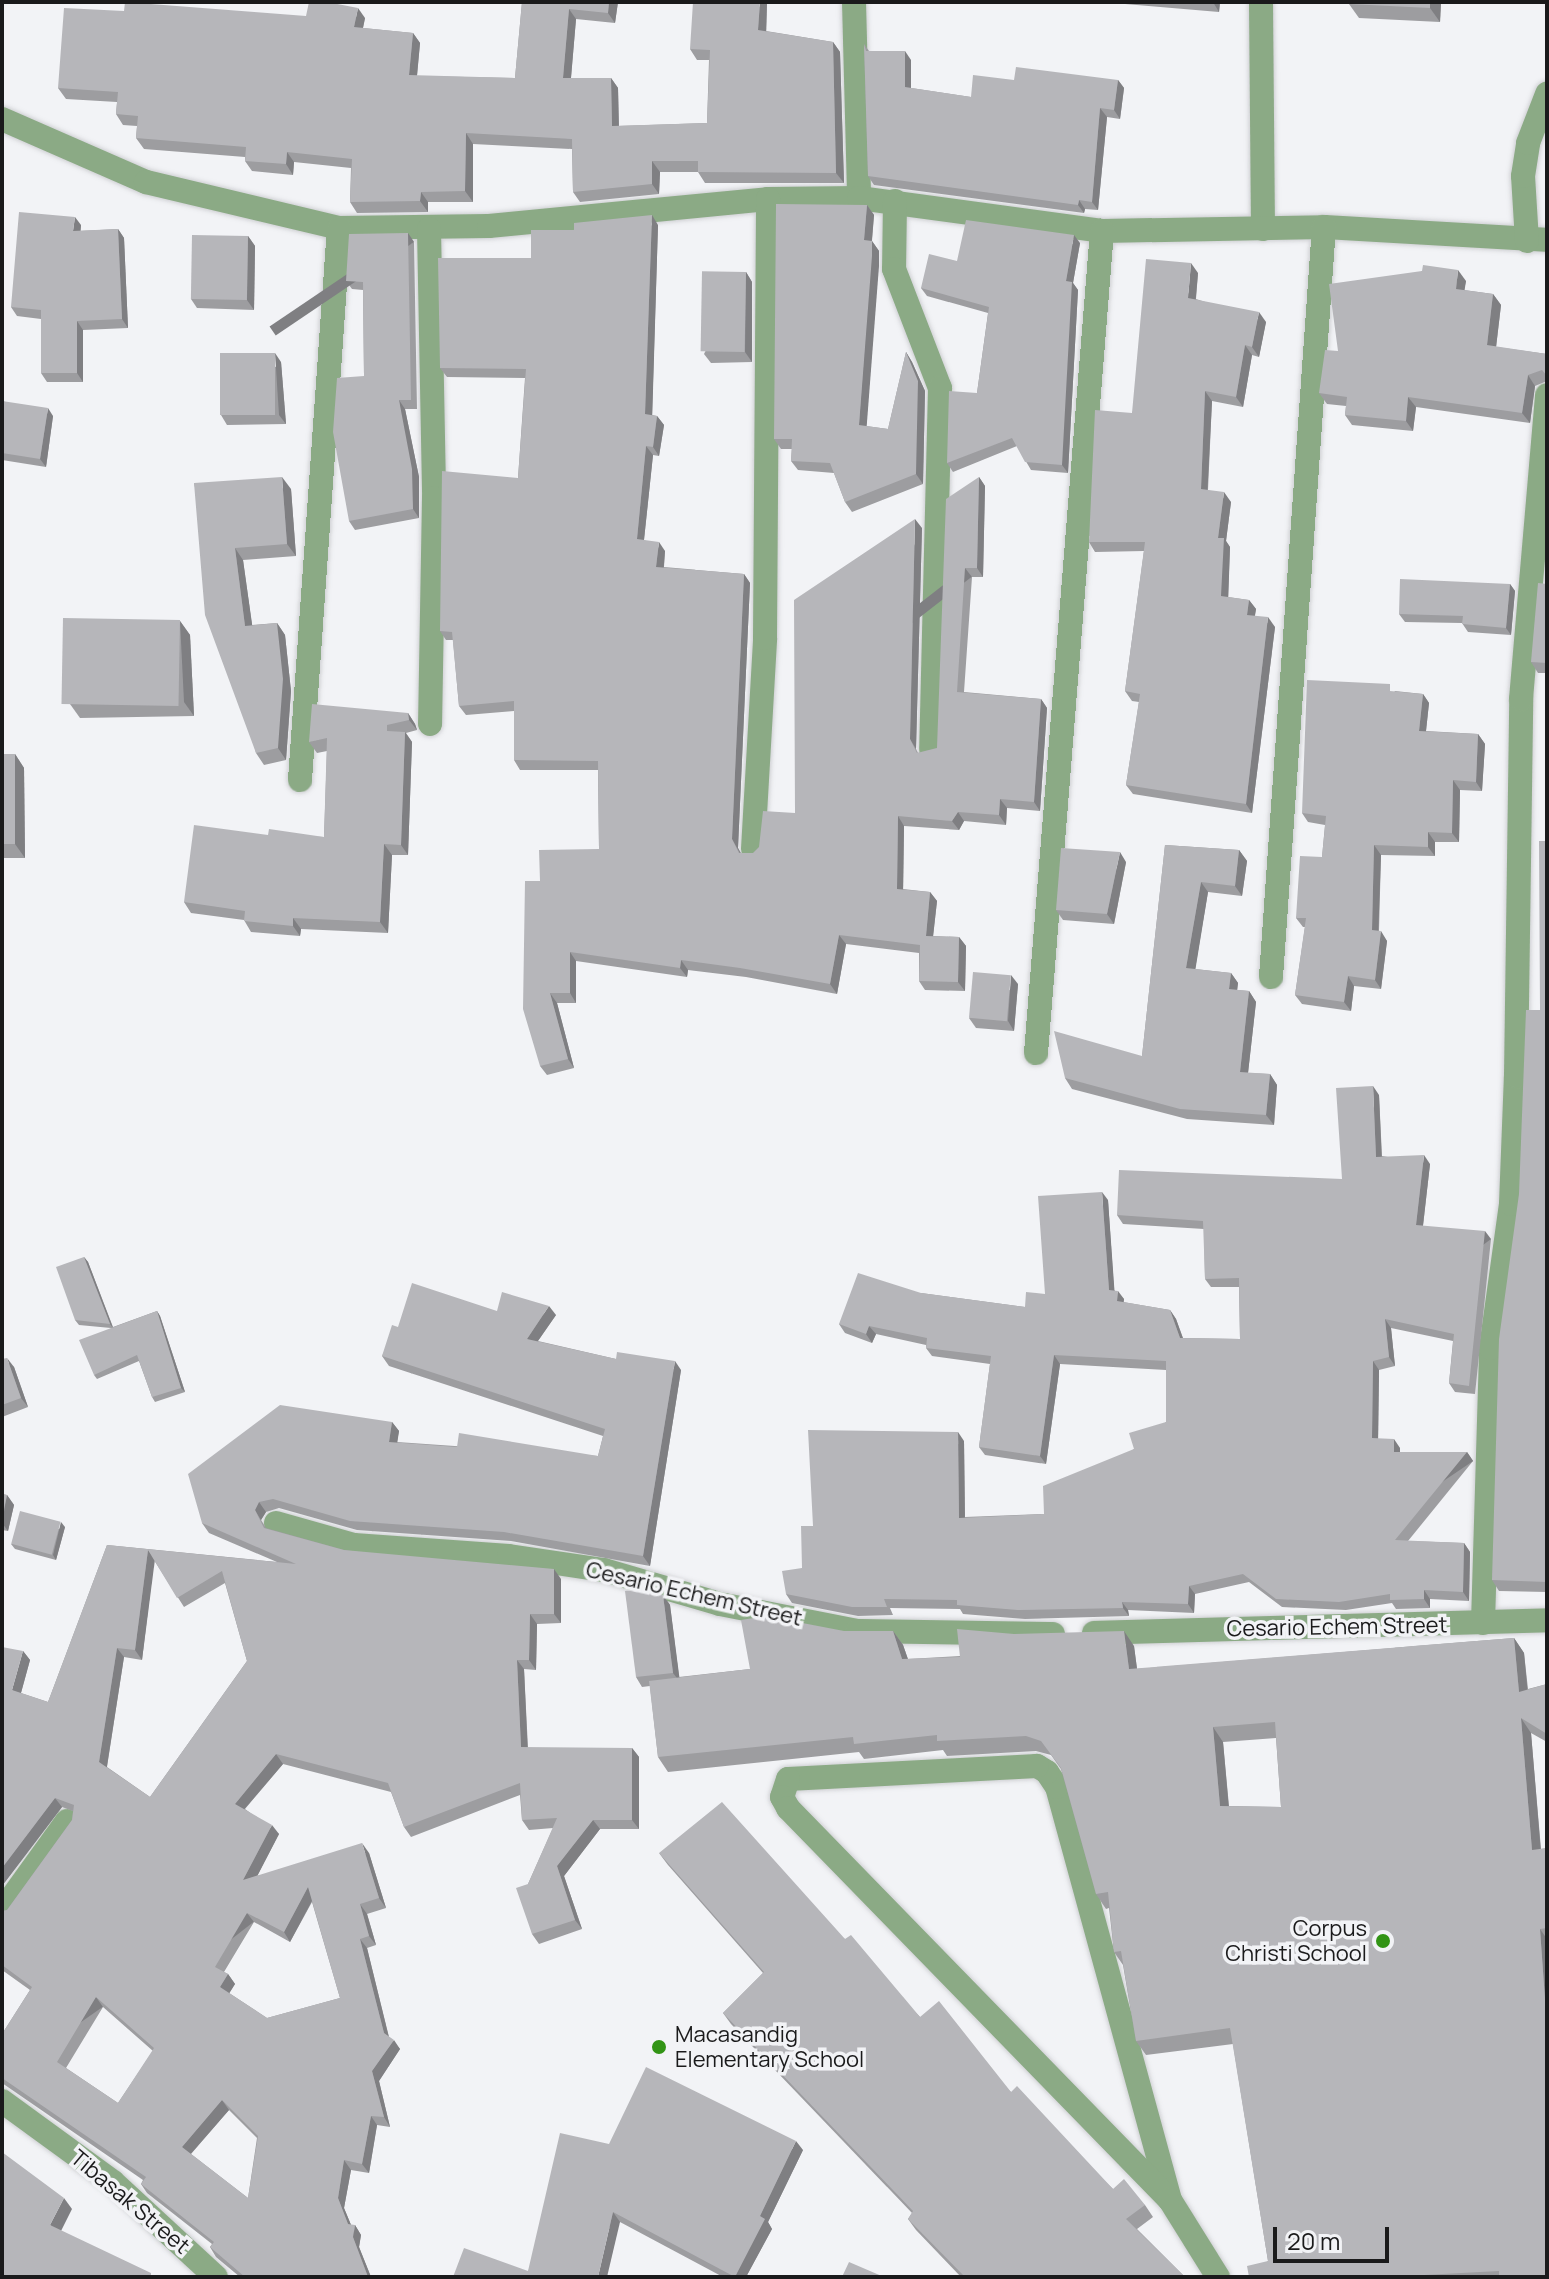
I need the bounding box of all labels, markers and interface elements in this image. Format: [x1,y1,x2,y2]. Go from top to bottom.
street label: Cesario Echem Street [583,1556,805,1632]
street label: Cesario Echem Street [1226,1612,1448,1642]
place label: Corpus Christi School [1225,1915,1367,1966]
marker: Corpus Christi School [1374,1932,1392,1950]
place label: Macasandig Elementary School [675,2021,864,2072]
marker: Macasandig Elementary School [650,2038,668,2056]
street label: Tibasak Street [65,2145,195,2259]
scale bar [1277,2211,1393,2261]
text: 20 m [1287,2224,1340,2257]

